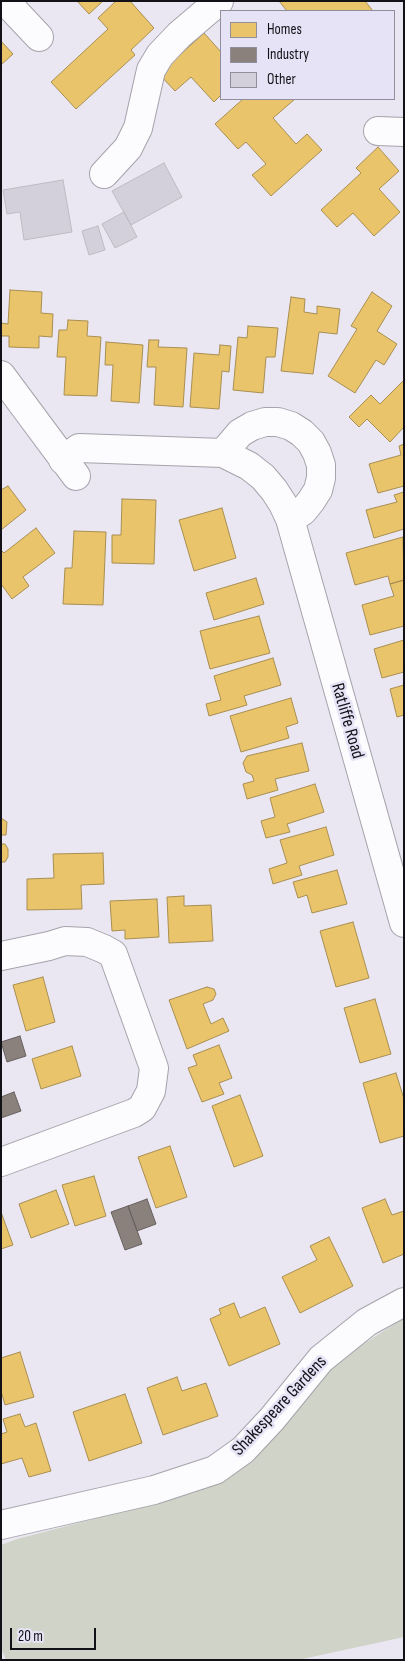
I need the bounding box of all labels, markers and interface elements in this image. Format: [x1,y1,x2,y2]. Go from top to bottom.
legend [220,10,395,100]
text: Homes [267,20,302,39]
text: Industry [267,45,309,64]
text: Other [267,70,296,89]
street label: Ratliffe Road [326,681,368,761]
street label: Shakespeare Gardens [228,1352,332,1460]
scale bar [12,1618,99,1650]
text: 20 m [18,1627,43,1646]

